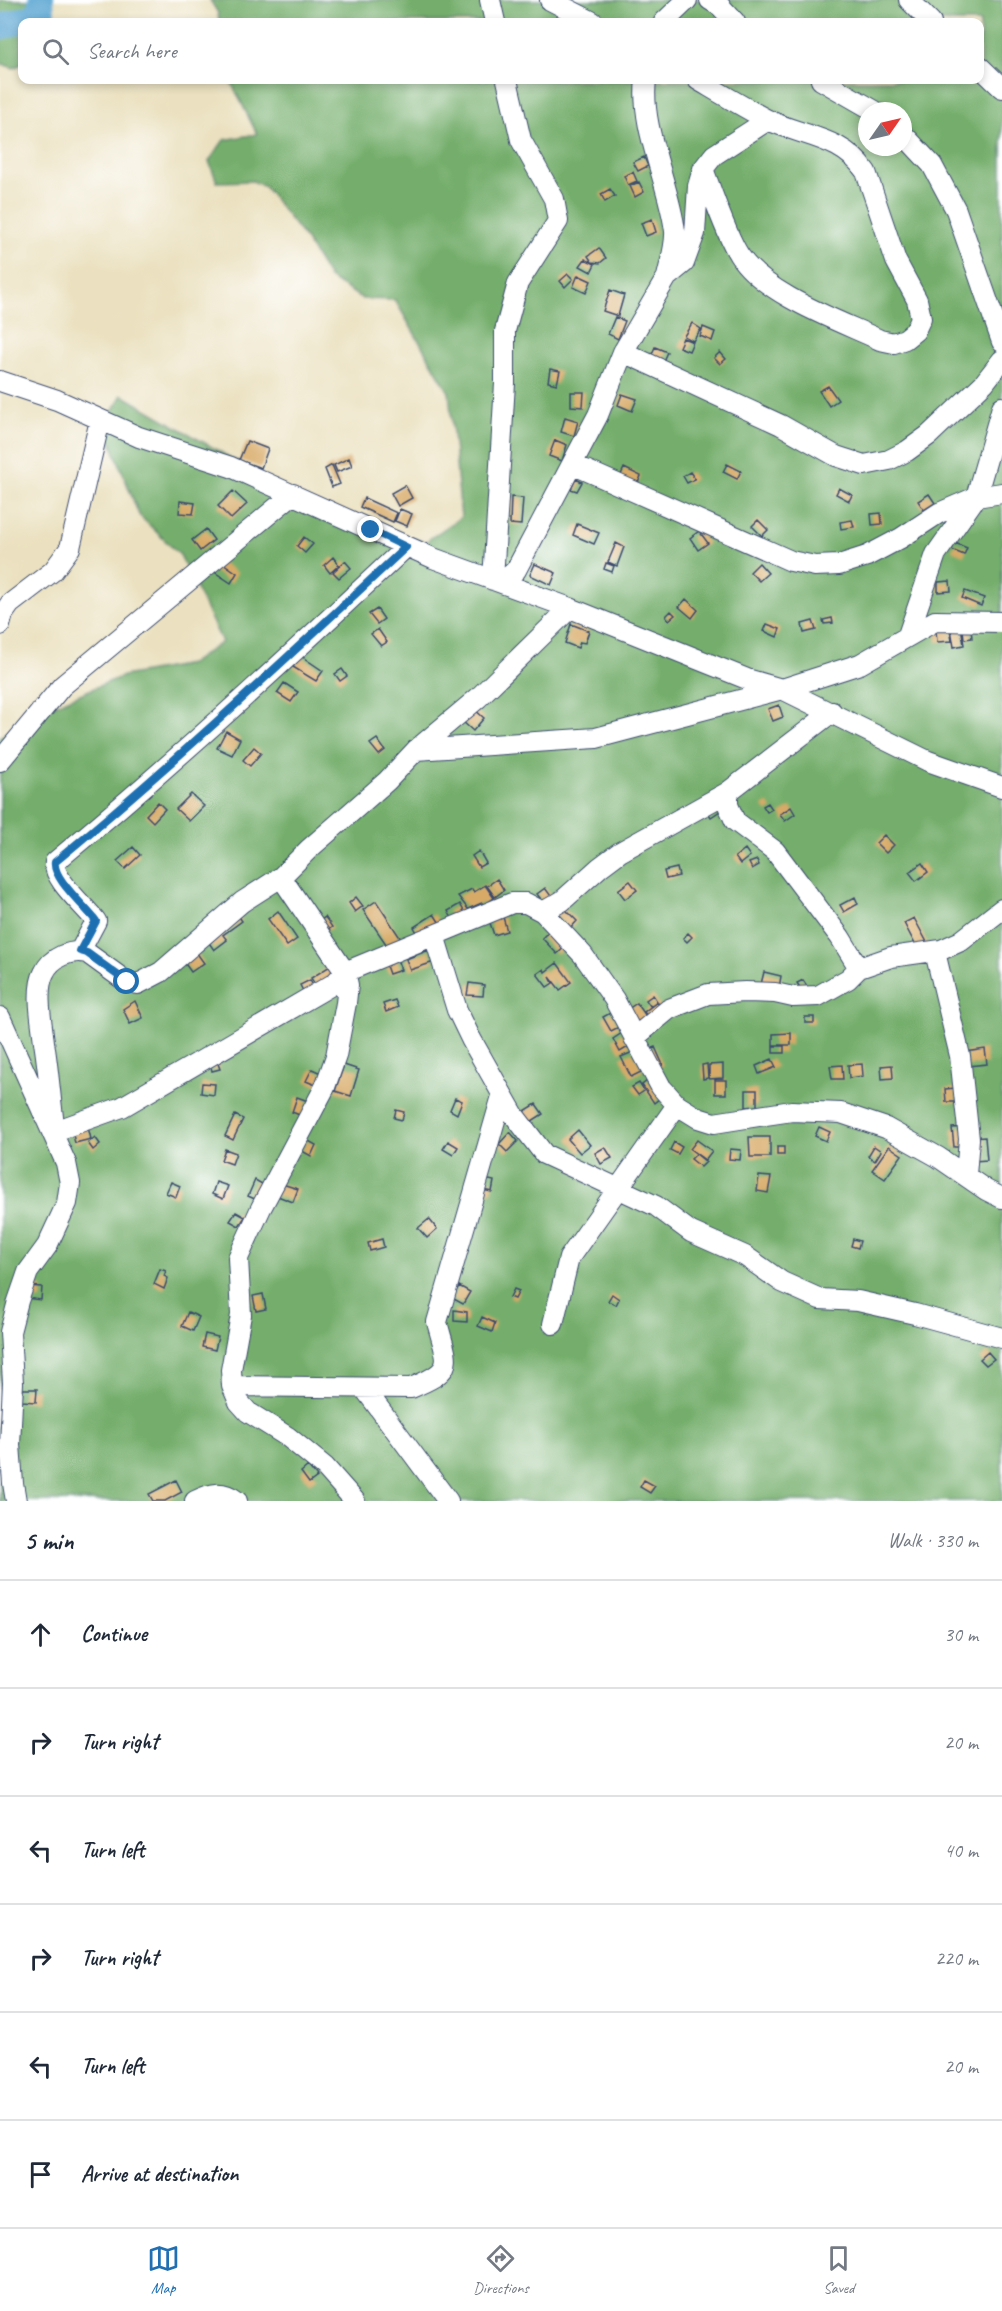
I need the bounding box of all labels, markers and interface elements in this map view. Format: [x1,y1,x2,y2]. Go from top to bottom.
search box [18,18,984,84]
icon: search [39,35,72,68]
text: Search here [87,37,177,65]
north arrow [858,102,912,156]
route end [357,516,383,542]
route start [113,968,139,994]
text: 5 min [24,1524,73,1557]
text: Walk · 330 m [888,1528,978,1553]
icon: ahead [24,1618,57,1651]
text: Continue [81,1620,147,1648]
text: 30 m [944,1622,978,1647]
icon: right [24,1726,57,1759]
text: Turn right [81,1728,158,1756]
text: 20 m [944,1730,978,1755]
icon: left [24,1834,57,1867]
text: Turn left [81,1836,145,1864]
text: 40 m [944,1838,978,1863]
icon: right [24,1942,57,1975]
text: Turn right [81,1944,158,1972]
text: 220 m [935,1946,978,1971]
icon: left [24,2050,57,2083]
text: Turn left [81,2052,145,2080]
text: 20 m [944,2054,978,2079]
icon: arrive [24,2158,57,2191]
text: Arrive at destination [81,2160,238,2188]
tab: Map [147,2242,180,2298]
tab: Directions [473,2242,529,2298]
tab: Saved [822,2242,855,2298]

